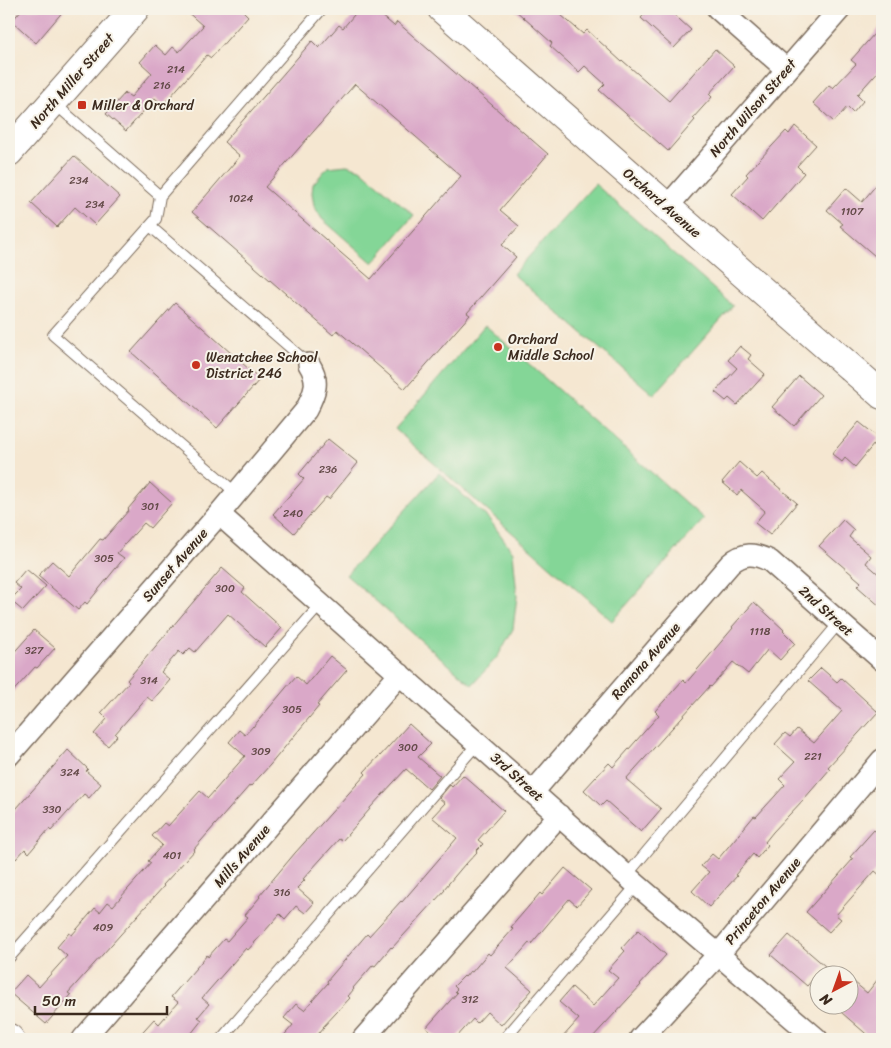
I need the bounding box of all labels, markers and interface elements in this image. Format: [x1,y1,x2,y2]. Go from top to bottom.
street label: North Miller Street [23,26,122,135]
street label: North Wilson Street [703,52,804,163]
house number: 214 [167,60,185,79]
house number: 216 [153,76,171,95]
place label: Miller & Orchard [92,93,195,118]
marker: Miller & Orchard [76,99,88,111]
street label: Orchard Avenue [617,161,707,245]
house number: 234 [69,171,89,190]
house number: 1024 [229,189,254,208]
house number: 234 [85,195,105,214]
house number: 1107 [841,202,864,221]
place label: Orchard Middle School [508,327,595,368]
marker: Orchard Middle School [492,341,504,353]
place label: Wenatchee School District 246 [206,345,319,386]
marker: Wenatchee School District 246 [190,359,202,371]
house number: 236 [319,460,337,479]
house number: 301 [141,497,159,516]
house number: 240 [283,504,303,523]
street label: Sunset Avenue [136,522,214,608]
house number: 305 [94,549,114,568]
house number: 300 [215,579,235,598]
street label: 2nd Street [793,579,859,643]
street label: Ramona Avenue [605,616,687,706]
house number: 1118 [750,622,771,641]
house number: 327 [25,641,44,660]
house number: 314 [140,671,158,690]
house number: 305 [282,700,302,719]
house number: 300 [398,738,418,757]
house number: 309 [251,742,271,761]
street label: 3rd Street [484,746,550,808]
house number: 221 [804,747,822,766]
house number: 324 [60,763,80,782]
house number: 330 [42,800,62,819]
street label: Mills Avenue [207,818,277,893]
house number: 401 [163,846,182,865]
street label: Princeton Avenue [718,851,808,951]
house number: 316 [273,883,291,902]
house number: 409 [93,918,114,937]
north arrow [808,966,858,1016]
scale bar [35,983,168,1015]
text: N [814,987,838,1013]
text: 50 m [42,988,77,1014]
house number: 312 [461,990,479,1009]

